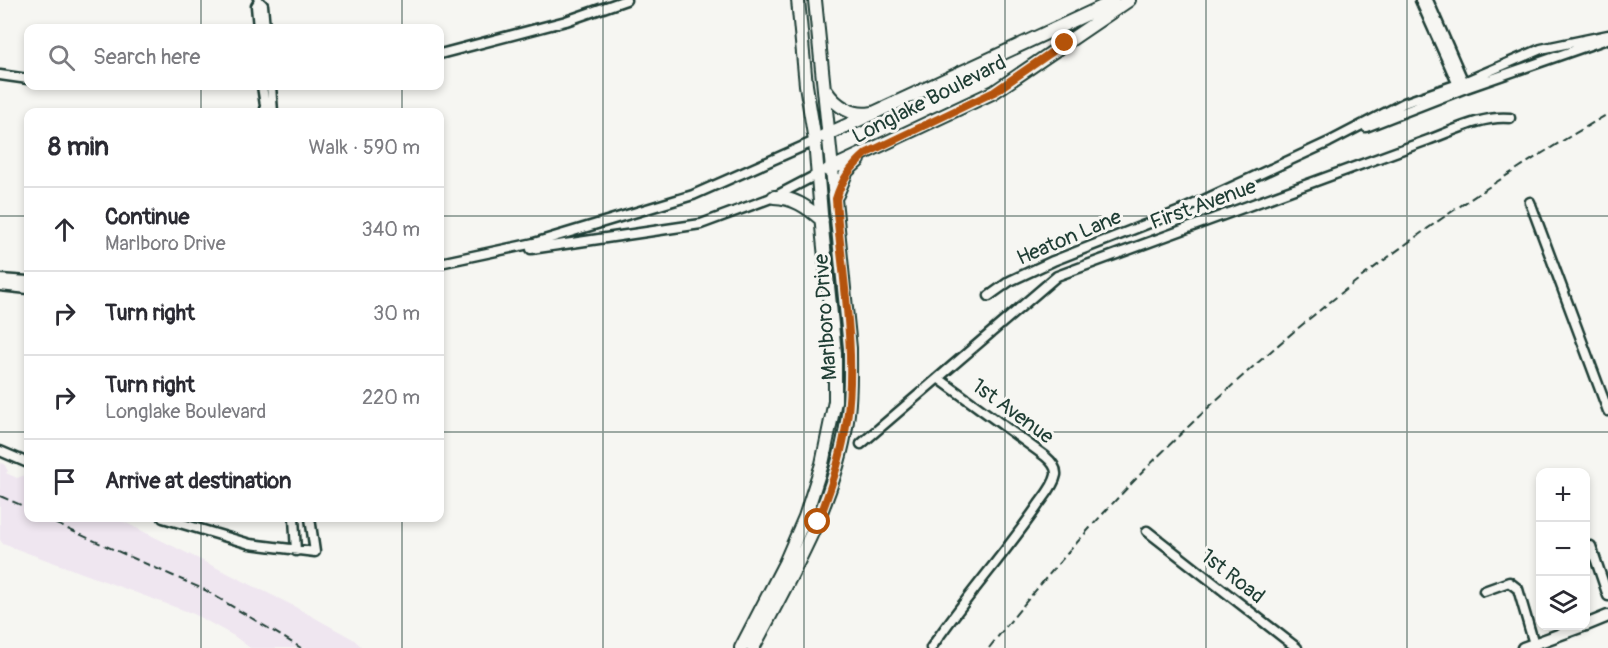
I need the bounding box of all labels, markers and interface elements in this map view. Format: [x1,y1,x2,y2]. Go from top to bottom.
search box [24,24,444,90]
route end [1051,29,1077,55]
icon: search [45,41,78,74]
text: Search here [93,43,200,71]
street label: Longlake Boulevard [848,49,1011,150]
text: 8 min [48,131,109,163]
text: Walk · 590 m [308,135,420,160]
street label: First Avenue [1146,173,1260,236]
text: Continue [105,203,189,231]
street label: Heaton Lane [1013,203,1126,272]
icon: ahead [48,213,81,246]
text: 340 m [361,217,420,242]
text: Marlboro Drive [105,231,226,256]
street label: Marlboro Drive [808,252,843,381]
icon: right [48,297,81,330]
text: Turn right [105,299,195,327]
text: 30 m [373,301,420,326]
text: Turn right [105,371,195,399]
street label: 1st Avenue [966,373,1060,451]
icon: right [48,381,81,414]
text: 220 m [362,385,420,410]
text: Longlake Boulevard [105,399,266,424]
icon: arrive [48,465,81,498]
text: Arrive at destination [105,467,291,495]
map controls [1536,468,1590,630]
button: + [1536,468,1590,522]
route start [804,508,830,534]
button: − [1536,522,1590,576]
street label: 1st Road [1195,543,1270,610]
button: layers [1536,576,1590,630]

